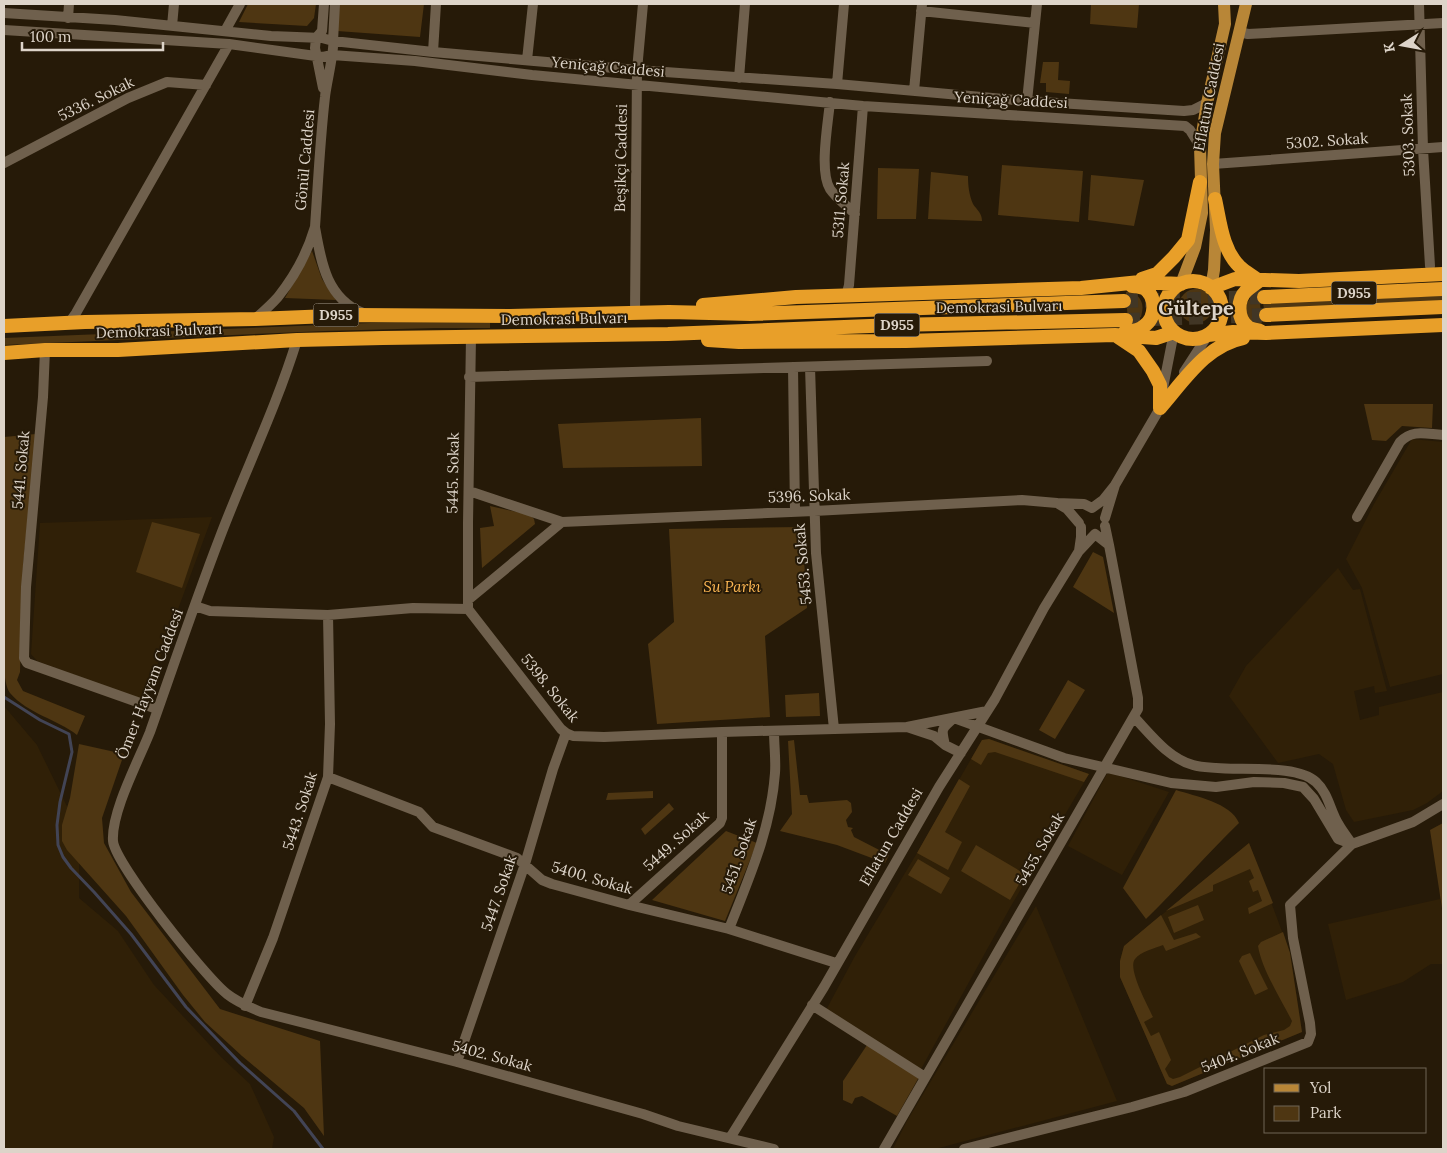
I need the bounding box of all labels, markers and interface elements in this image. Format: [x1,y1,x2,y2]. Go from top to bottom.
scale bar [22,20,164,52]
north arrow [1377,20,1427,70]
text: 100 m [30,27,71,46]
street label: Eflatun Caddesi [1189,41,1228,153]
text: K [1379,41,1399,54]
street label: Yeniçağ Caddesi [550,52,665,81]
street label: 5336. Sokak [55,72,137,125]
street label: Yeniçağ Caddesi [953,87,1068,112]
street label: 5303. Sokak [1397,93,1418,177]
street label: Beşikçi Caddesi [610,104,631,212]
street label: Gönül Caddesi [291,108,318,211]
street label: 5302. Sokak [1285,128,1369,153]
street label: 5311. Sokak [828,161,853,239]
road number: D955 [1332,282,1376,304]
district label: Gültepe [1158,295,1234,320]
street label: Demokrasi Bulvarı [935,296,1063,317]
road number: D955 [314,304,358,326]
street label: Demokrasi Bulvarı [500,308,628,329]
road number: D955 [874,314,920,336]
street label: Demokrasi Bulvarı [95,319,223,342]
street label: 5441. Sokak [8,430,33,510]
street label: 5445. Sokak [442,432,463,514]
street label: 5396. Sokak [767,485,851,506]
street label: 5453. Sokak [789,523,816,606]
park label: Su Parkı [703,577,761,596]
street label: Ömer Hayyam Caddesi [112,606,187,762]
street label: 5398. Sokak [517,650,584,726]
street label: 5443. Sokak [278,769,321,853]
street label: Eflatun Caddesi [855,784,926,889]
street label: 5449. Sokak [639,806,712,875]
street label: 5455. Sokak [1011,809,1068,889]
street label: 5451. Sokak [717,816,760,896]
street label: 5447. Sokak [477,852,520,933]
street label: 5400. Sokak [549,857,635,898]
street label: 5404. Sokak [1198,1028,1282,1077]
street label: 5402. Sokak [450,1036,534,1075]
legend [1264,1068,1427,1133]
text: Yol [1309,1078,1331,1097]
text: Park [1310,1103,1341,1122]

